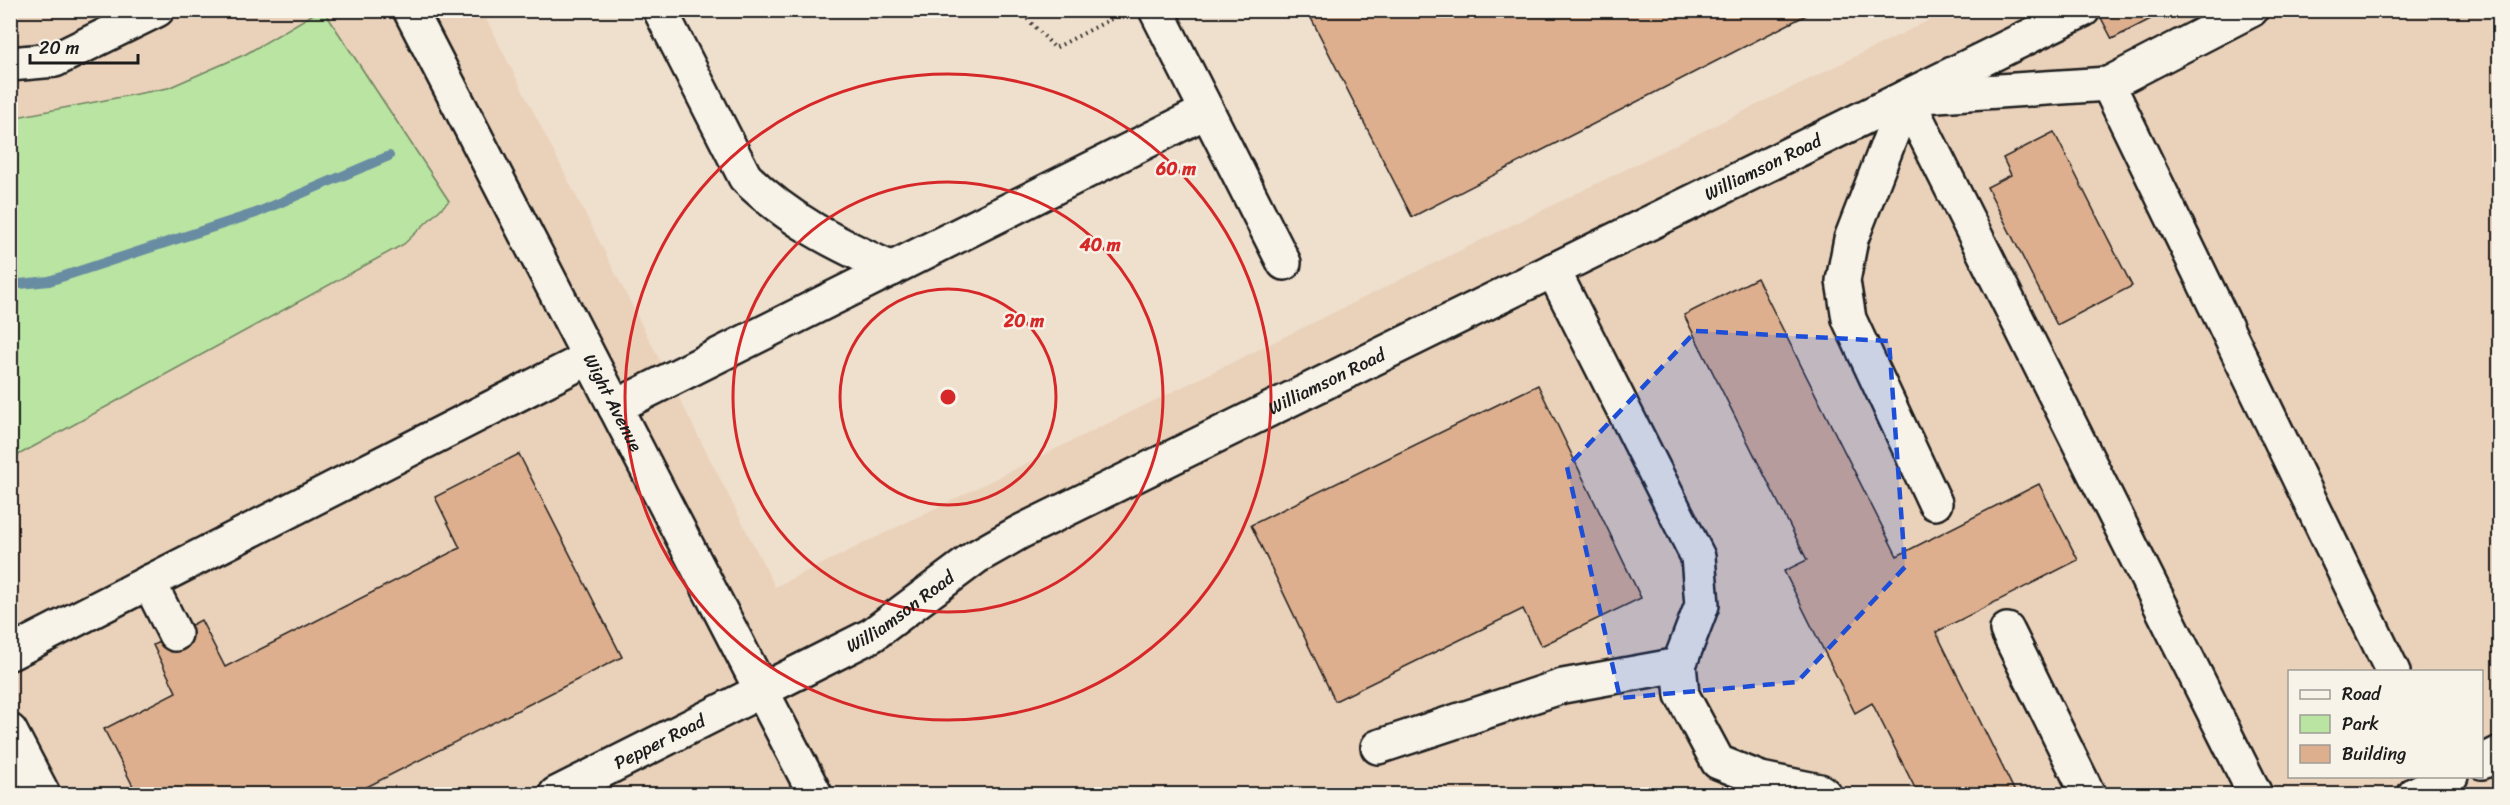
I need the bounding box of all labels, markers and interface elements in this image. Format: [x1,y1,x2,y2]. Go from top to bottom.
scale bar [30,27,138,65]
text: 20 m [39,32,79,64]
street label: Williamson Road [1699,124,1829,210]
text: 60 m [1155,153,1196,185]
text: 40 m [1078,229,1121,261]
text: 20 m [1003,305,1044,337]
street label: Williamson Road [1262,338,1392,424]
street label: Wight Avenue [574,348,652,458]
centre of rings [938,387,958,407]
street label: Williamson Road [840,561,963,662]
legend [2288,670,2483,778]
text: Road [2342,678,2382,710]
street label: Pepper Road [608,705,712,778]
text: Park [2342,708,2379,740]
text: Building [2342,738,2406,770]

